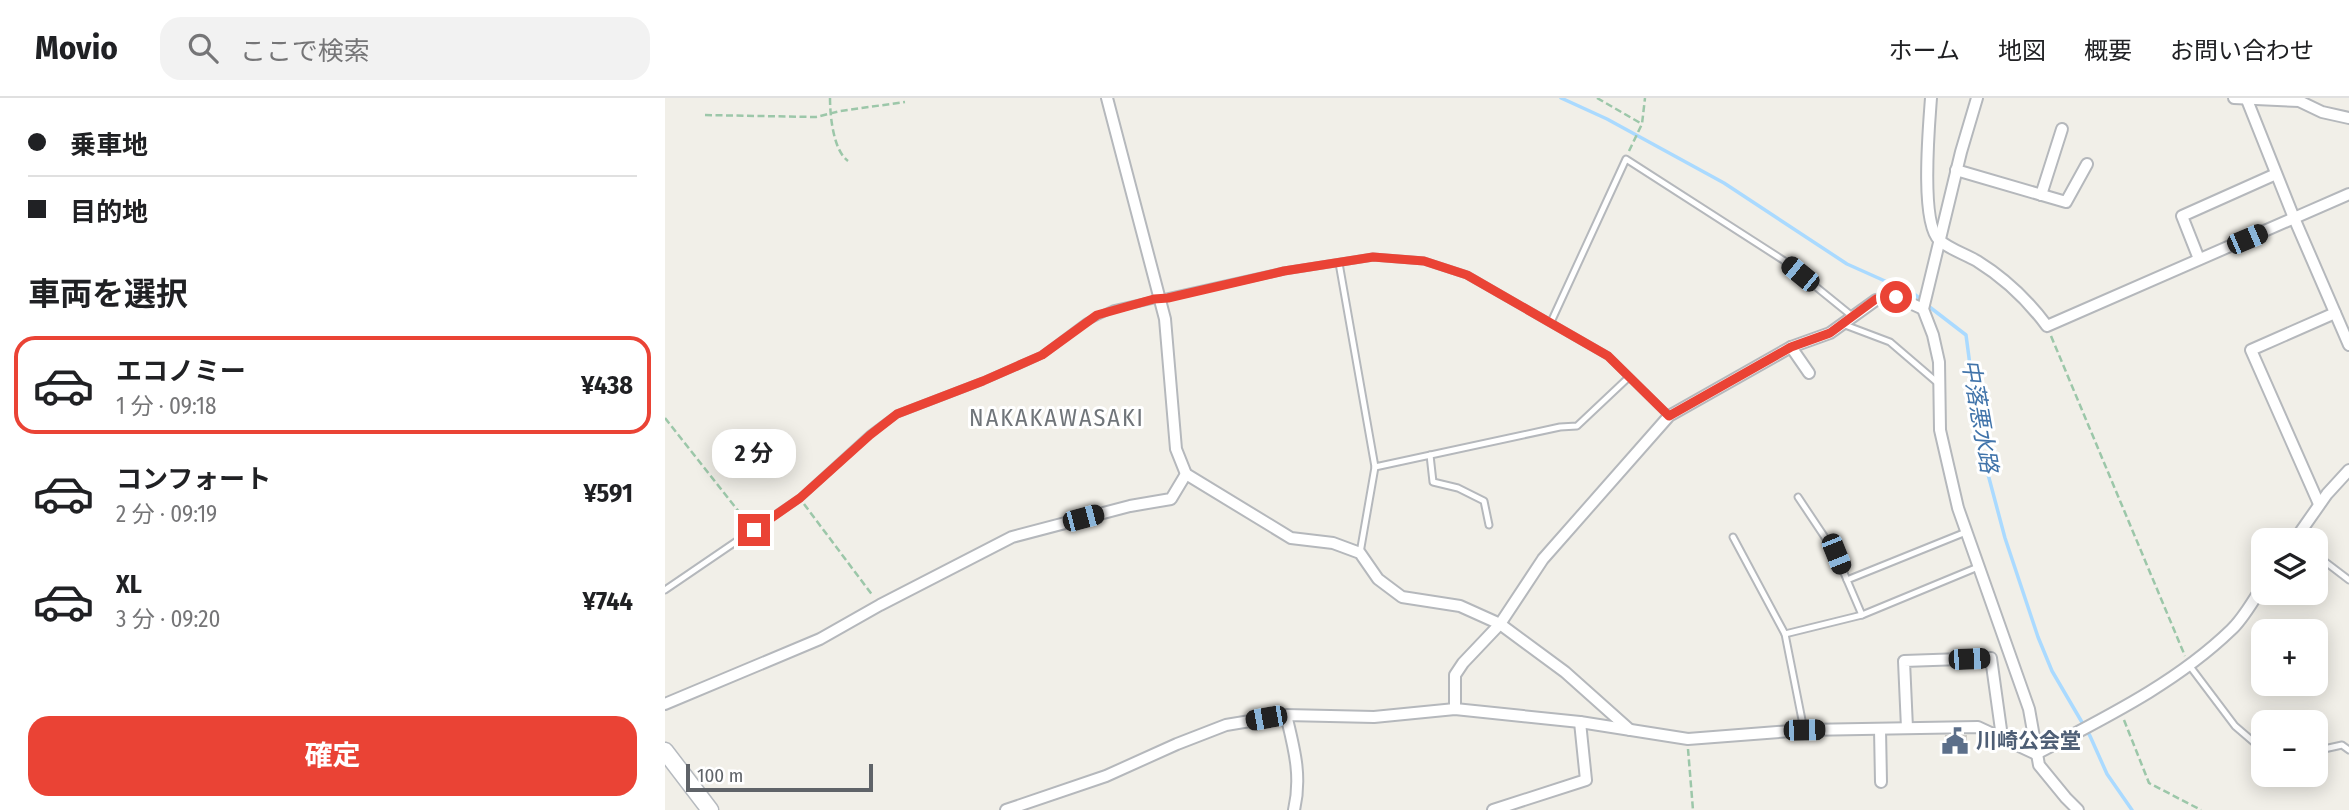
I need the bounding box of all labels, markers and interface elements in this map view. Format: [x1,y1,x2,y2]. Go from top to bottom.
search box [160,17,650,80]
text: Movio [35,28,118,68]
icon: search [184,29,222,67]
text: ここで検索 [240,36,370,67]
text: ホーム [1889,37,1960,65]
text: 地図 [1998,37,2046,65]
text: 概要 [2084,37,2132,65]
text: お問い合わせ [2170,37,2314,65]
text: 乗車地 [70,130,148,161]
text: 目的地 [70,197,148,228]
car [2224,221,2271,257]
car [1778,253,1823,295]
text: 車両を選択 [28,275,188,313]
route start [1880,281,1912,313]
icon: car [32,354,95,417]
text: エコノミー [116,356,246,387]
water label: 中落悪水路 [1956,357,2004,477]
text: ¥438 [581,370,633,401]
text: 1 分 · 09:18 [116,392,216,420]
district label: NAKAKAWASAKI [969,404,1145,432]
callout: 2 分 [712,428,796,478]
text: 2 分 [735,439,773,467]
icon: car [32,462,95,525]
text: コンフォート [116,464,271,495]
text: ¥591 [583,478,633,509]
text: 2 分 · 09:19 [116,500,217,528]
car [1060,502,1107,534]
route end [738,514,770,546]
map controls [2251,528,2328,787]
button: layers [2251,528,2328,605]
car [1819,531,1854,577]
text: XL [116,569,142,600]
icon: car [32,570,95,633]
text: ¥744 [583,586,633,617]
text: 3 分 · 09:20 [116,605,220,633]
button: + [2251,619,2328,696]
car [1948,648,1991,670]
car [1244,704,1289,732]
button: − [2251,710,2328,787]
button: 確定 [28,716,637,796]
car [1783,719,1826,741]
public building icon: 川崎公会堂 [1940,726,1970,756]
place label: 川崎公会堂 [1976,728,2081,754]
scale bar [686,761,873,793]
text: 100 m [697,764,743,787]

